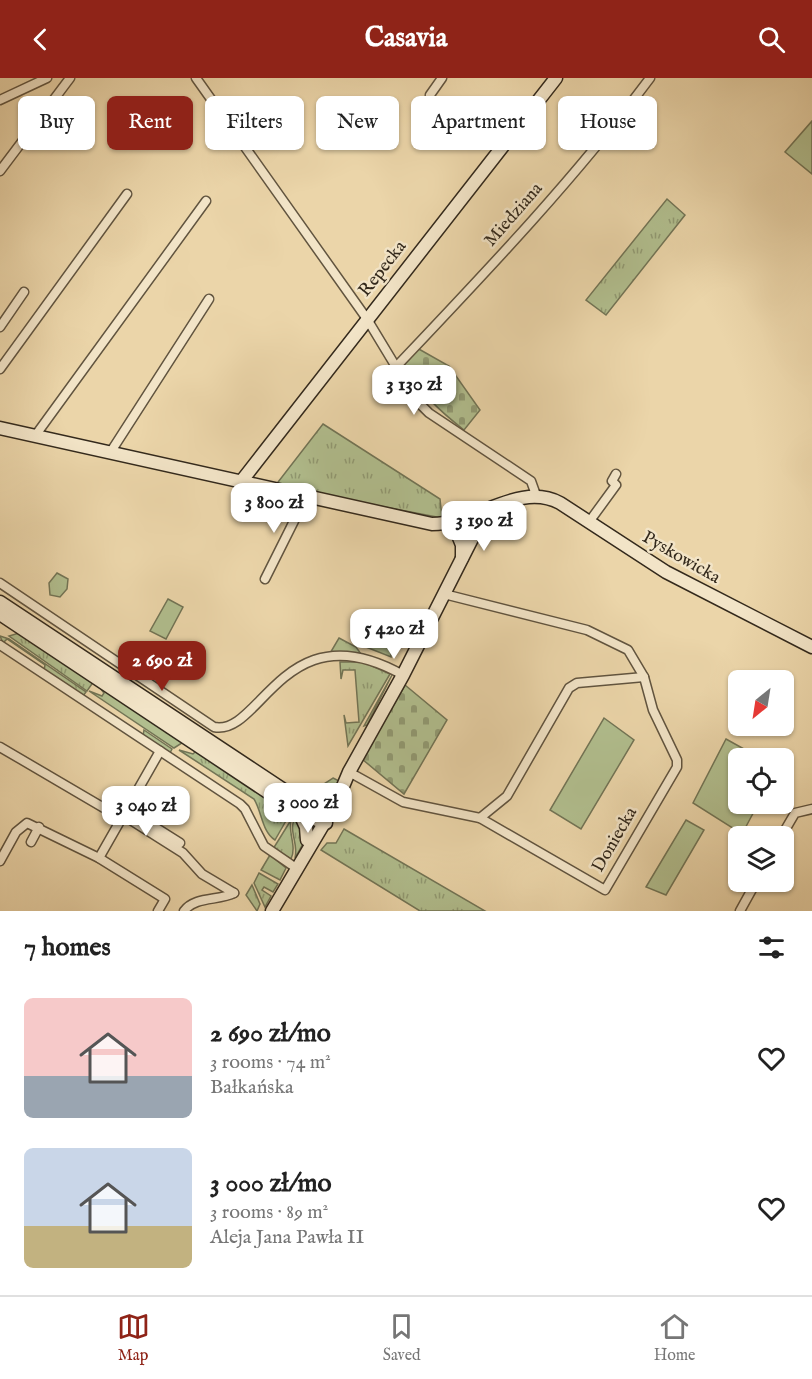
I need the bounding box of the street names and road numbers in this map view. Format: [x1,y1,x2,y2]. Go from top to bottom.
street label: Miedziana [480,178,548,252]
street label: Repecka [354,236,412,302]
street label: Pyskowicka [638,526,724,590]
street label: Doniecka [587,803,643,877]

